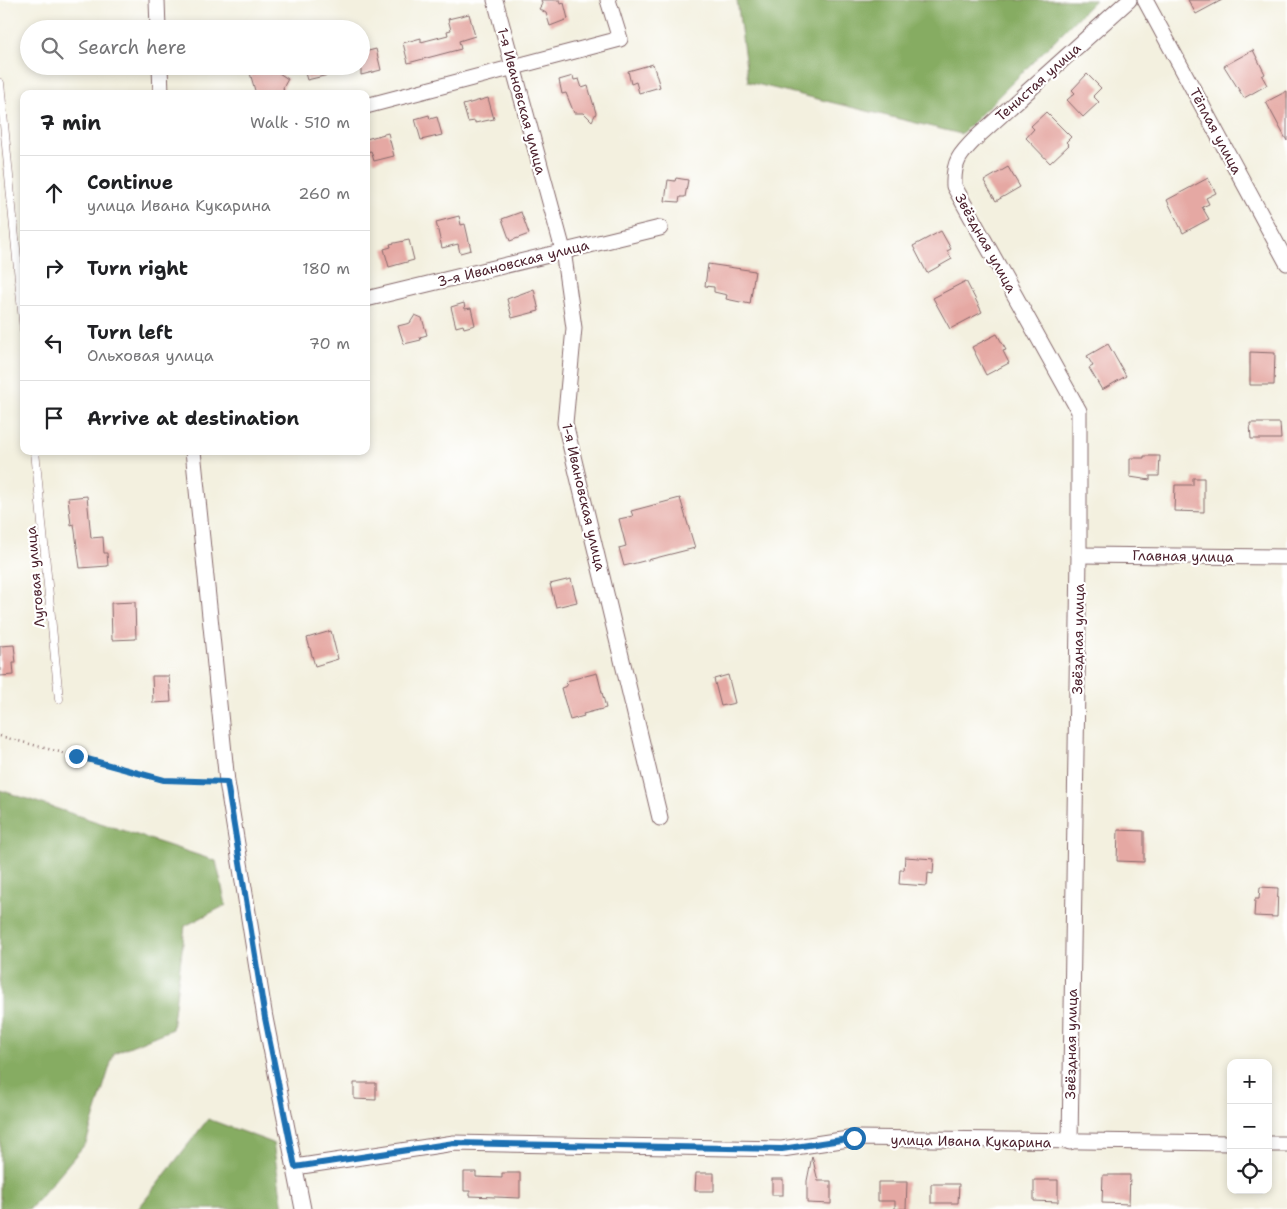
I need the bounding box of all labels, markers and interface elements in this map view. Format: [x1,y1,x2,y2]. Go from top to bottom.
search box [20,20,370,75]
street label: 1-я Ивановская улица [494,26,550,177]
icon: search [38,34,66,62]
text: Search here [78,35,187,60]
street label: Тенистая улица [992,39,1085,125]
street label: Тёплая улица [1186,85,1246,177]
text: 7 min [40,109,101,137]
text: Walk · 510 m [250,112,350,133]
text: Continue [87,170,173,195]
icon: ahead [40,179,68,207]
text: 260 m [298,183,350,204]
street label: Звёздная улица [951,190,1021,296]
text: улица Ивана Кукарина [87,195,271,216]
street label: 3-я Ивановская улица [435,235,591,291]
icon: right [40,254,68,282]
text: Turn right [87,256,188,281]
text: 180 m [302,258,350,279]
text: Turn left [87,320,173,345]
icon: left [40,329,68,357]
text: 70 m [309,333,350,354]
text: Ольховая улица [87,345,214,366]
icon: arrive [40,404,68,432]
text: Arrive at destination [87,406,299,431]
street label: 1-я Ивановская улица [558,421,610,573]
street label: Луговая улица [22,525,48,629]
street label: Главная улица [1132,546,1234,566]
street label: Звёздная улица [1068,583,1088,695]
route end [65,745,88,768]
street label: Звёздная улица [1061,988,1081,1100]
map controls [1227,1059,1272,1194]
button: + [1227,1059,1272,1104]
button: − [1227,1104,1272,1149]
route start [843,1127,866,1150]
street label: улица Ивана Кукарина [890,1131,1052,1151]
button: locate [1227,1149,1272,1194]

